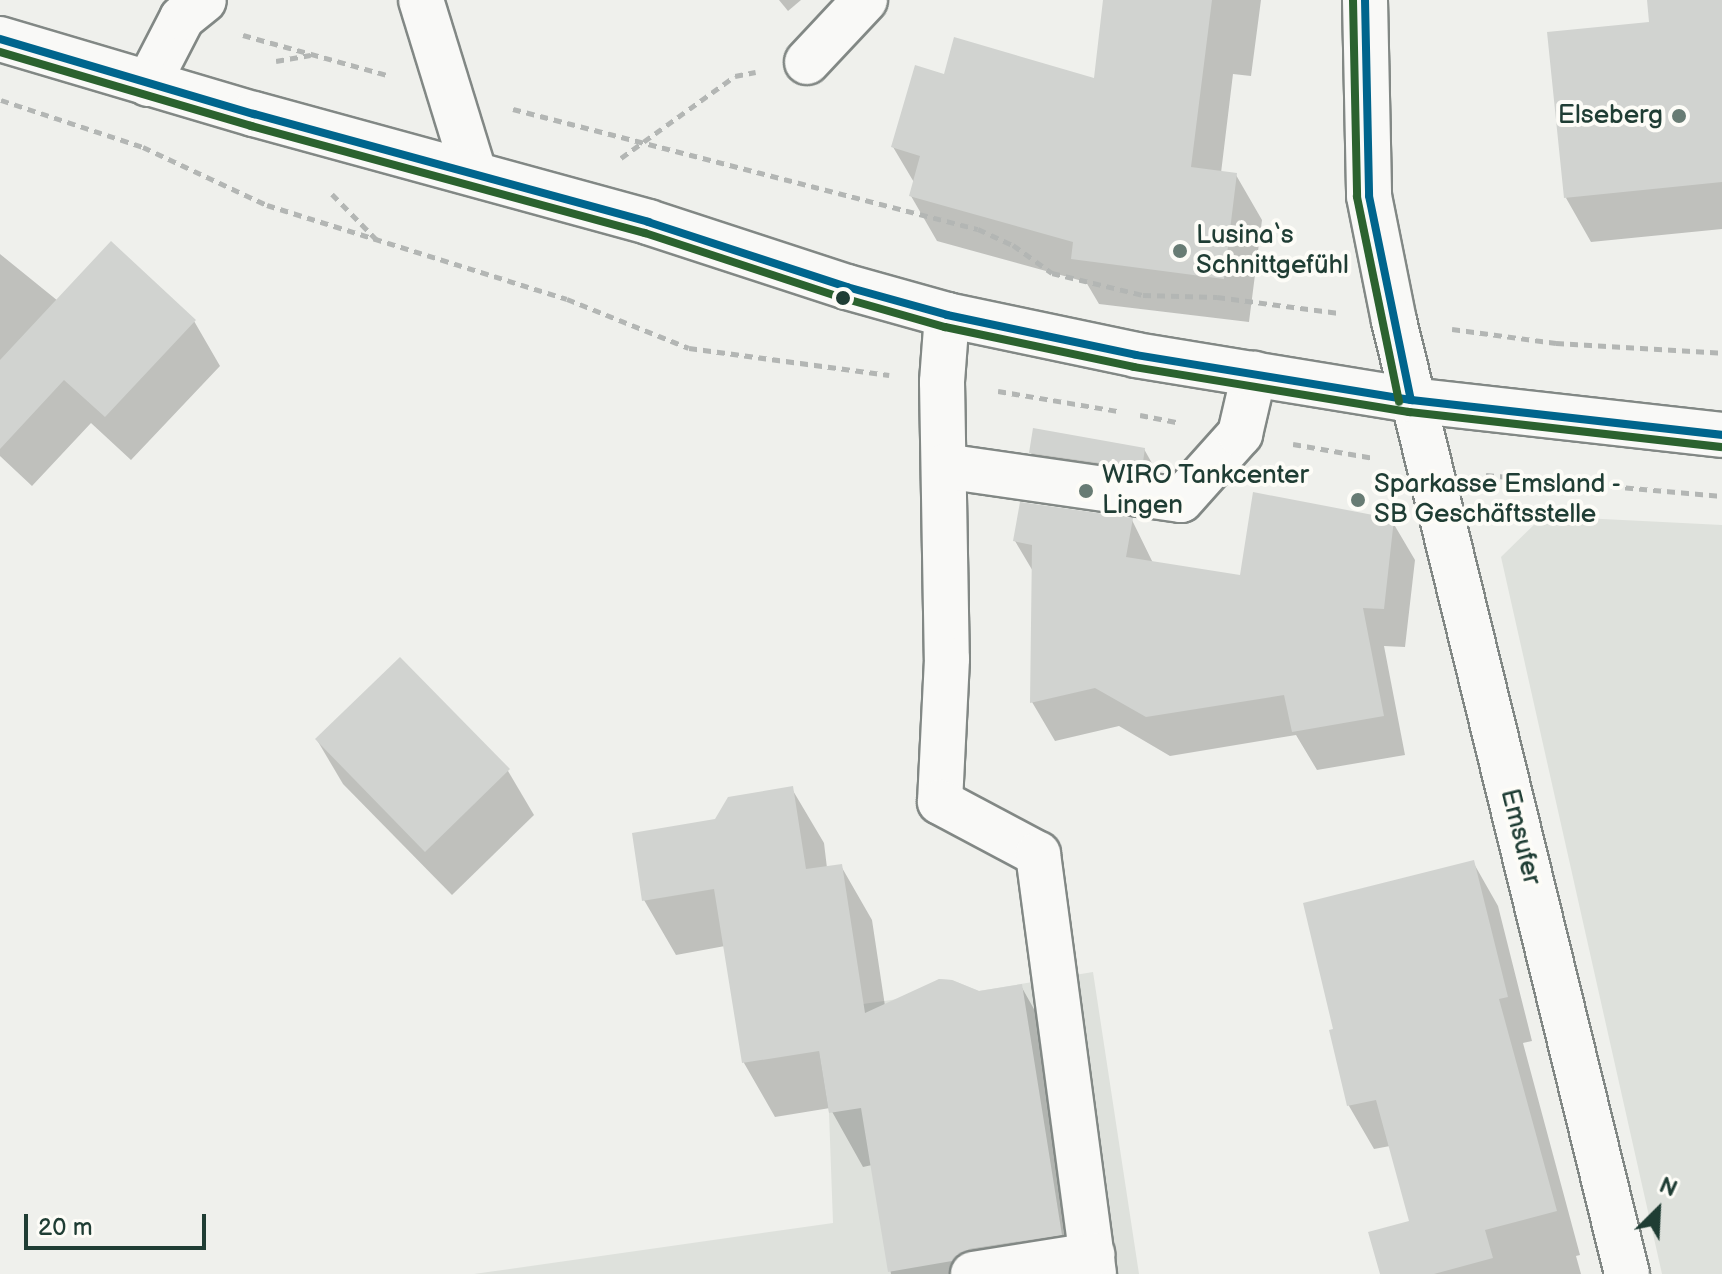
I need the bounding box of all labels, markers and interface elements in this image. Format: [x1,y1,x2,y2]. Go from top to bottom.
place label: Elseberg [1558,100,1663,132]
marker: Elseberg [1670,107,1688,125]
place label: Lusina‘s Schnittgefühl [1196,220,1349,282]
marker: Lusina‘s Schnittgefühl [1171,242,1189,260]
unlabelled marker [835,290,851,306]
place label: WIRO Tankcenter Lingen [1102,460,1310,522]
place label: Sparkasse Emsland - SB Geschäftsstelle [1374,469,1622,530]
marker: WIRO Tankcenter Lingen [1077,482,1095,500]
marker: Sparkasse Emsland - SB Geschäftsstelle [1349,491,1367,509]
street label: Emsufer [1493,786,1547,888]
north arrow [1618,1170,1698,1250]
text: N [1655,1172,1681,1203]
scale bar [28,1198,210,1248]
text: 20 m [38,1213,93,1242]

